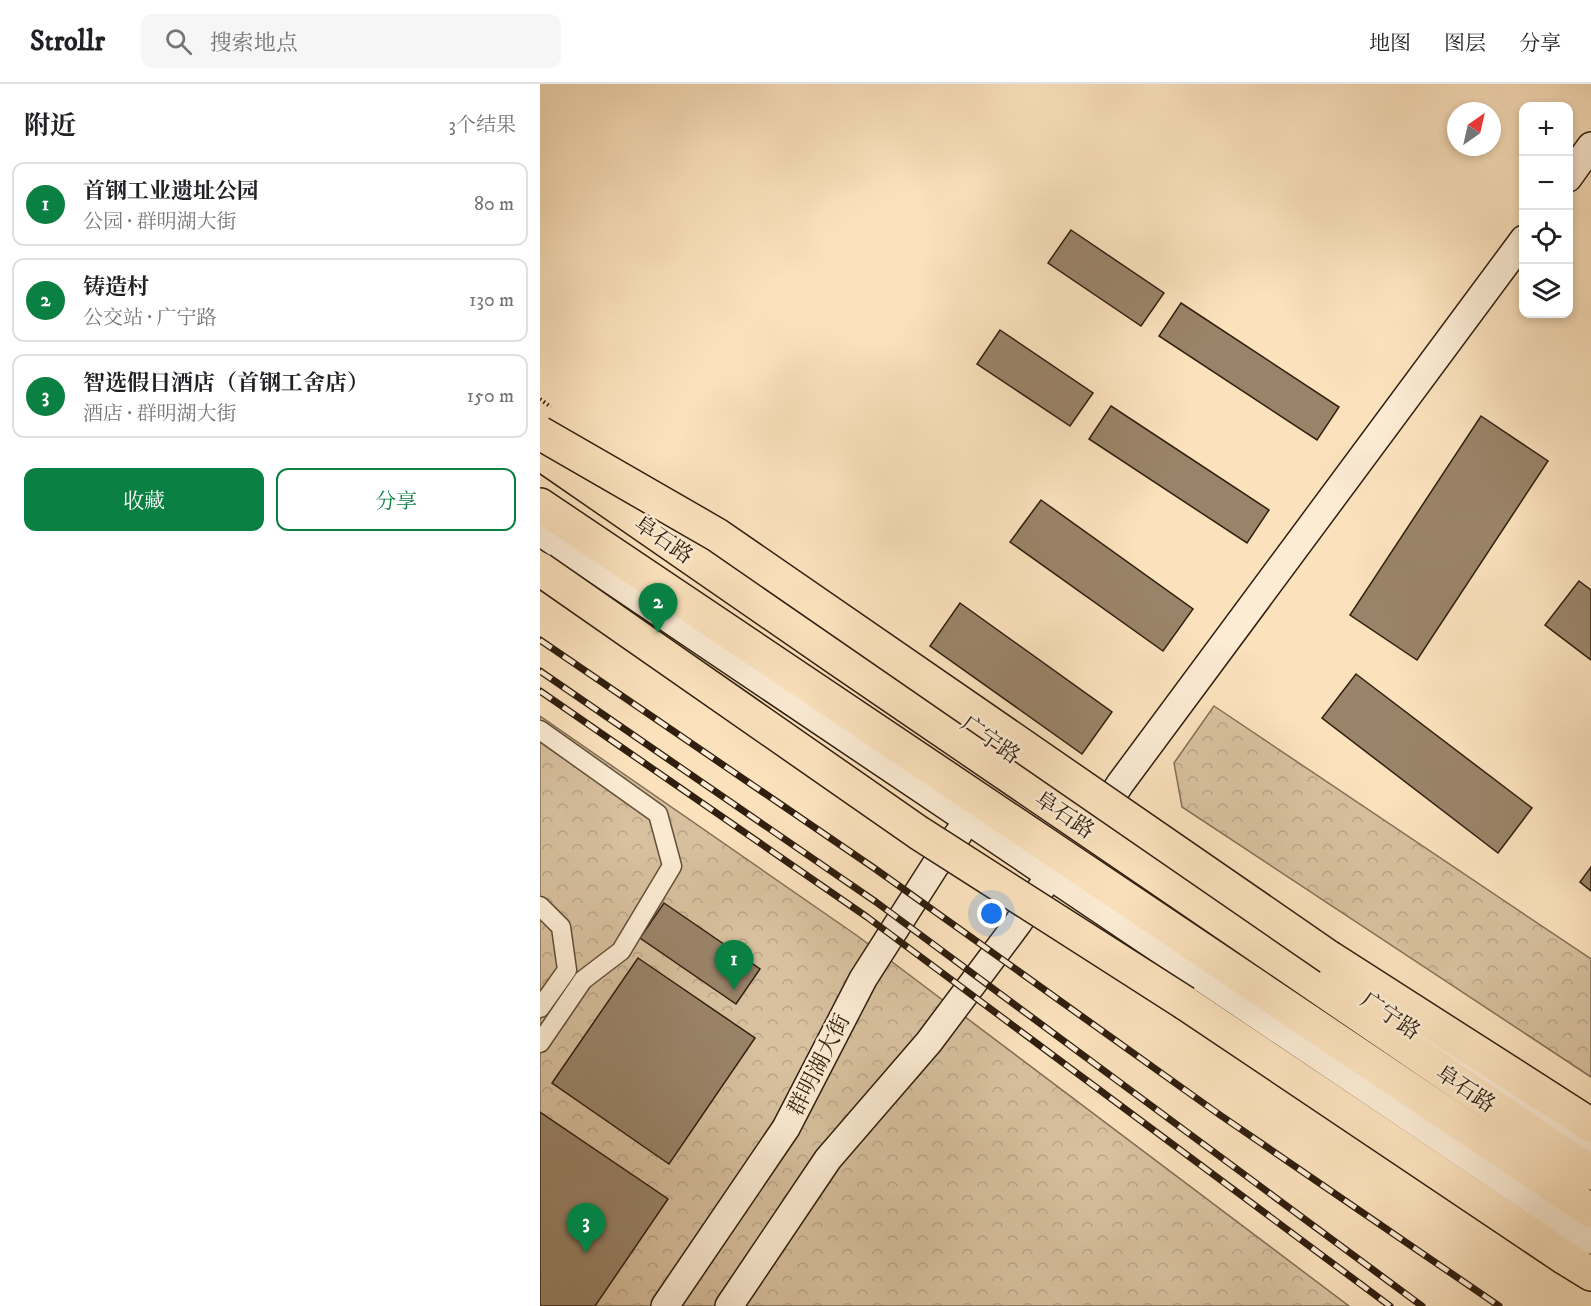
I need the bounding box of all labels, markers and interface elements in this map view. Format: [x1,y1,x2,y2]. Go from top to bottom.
search box [141,14,561,68]
text: Strollr [30,24,105,59]
icon: search [162,25,195,58]
text: 搜索地点 [210,30,298,57]
text: 地图 [1369,31,1411,57]
text: 图层 [1444,31,1486,57]
text: 分享 [1519,31,1561,57]
north arrow [1447,102,1501,156]
map controls [1519,102,1573,318]
button: + [1519,102,1573,156]
text: 附近 [24,110,76,143]
text: 3个结果 [449,113,516,138]
button: − [1519,156,1573,210]
text: 首钢工业遗址公园 [83,178,259,205]
text: 1 [42,192,49,217]
text: 80 m [474,192,514,217]
text: 公园 · 群明湖大街 [83,210,236,235]
button: locate [1519,210,1573,264]
button: layers [1519,264,1573,318]
text: 铸造村 [83,274,149,301]
text: 2 [41,288,50,313]
text: 130 m [469,288,514,313]
text: 公交站 · 广宁路 [83,306,216,331]
text: 智选假日酒店（首钢工舍店） [83,370,369,397]
text: 3 [42,384,49,409]
text: 150 m [467,384,514,409]
text: 酒店 · 群明湖大街 [83,402,236,427]
button: 收藏 [24,468,264,531]
button: 分享 [276,468,516,531]
street label: 阜石路 [628,510,698,570]
pin: 2 [638,584,678,633]
street label: 广宁路 [955,710,1025,770]
street label: 阜石路 [1029,786,1099,845]
your location [977,899,1006,928]
pin: 1 [714,940,754,990]
street label: 广宁路 [1355,987,1425,1046]
street label: 群明湖大街 [782,1010,856,1120]
street label: 阜石路 [1430,1060,1500,1119]
pin: 3 [566,1204,606,1253]

